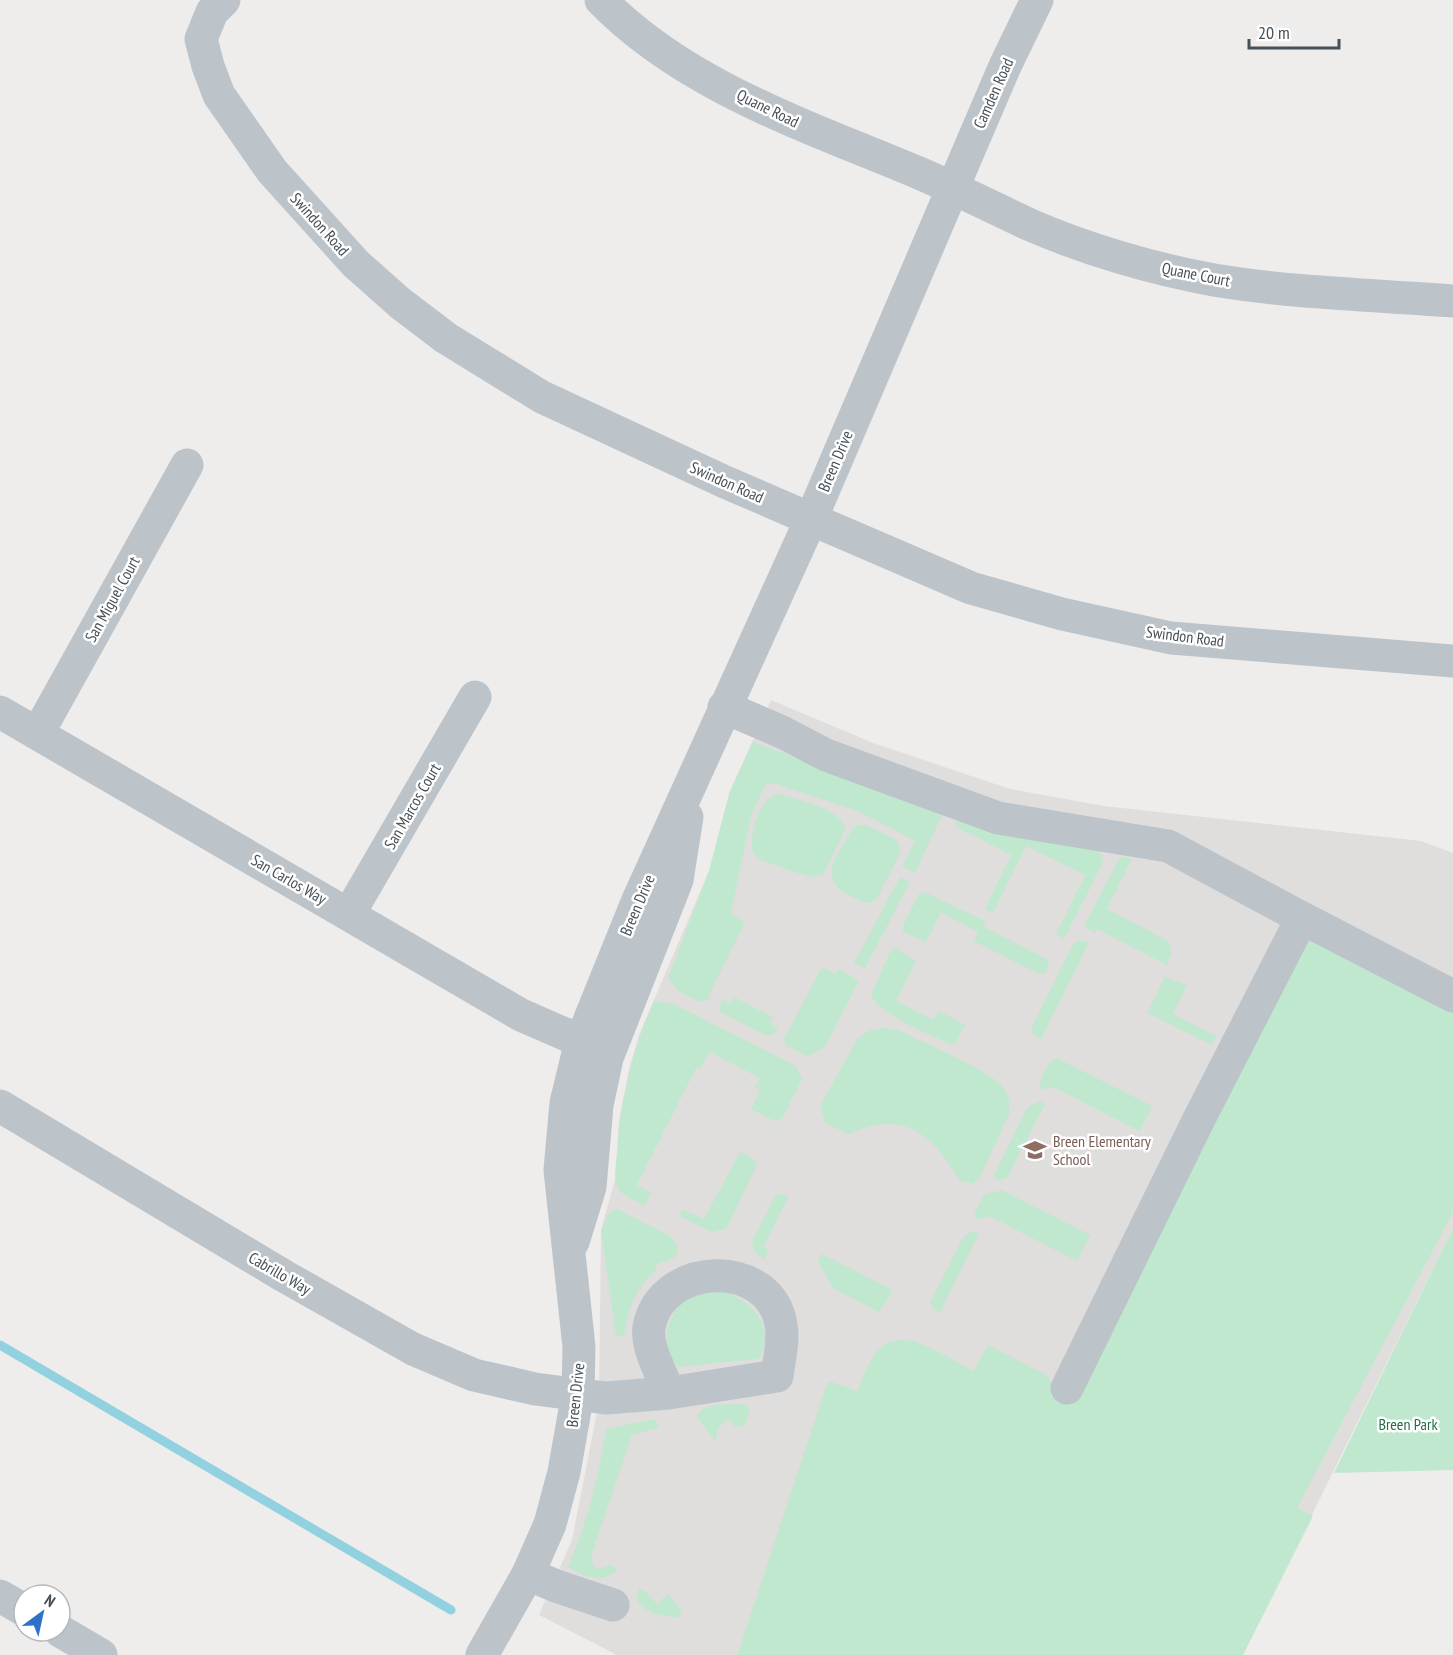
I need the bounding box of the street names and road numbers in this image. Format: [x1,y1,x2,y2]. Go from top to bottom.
street label: Camden Road [969,55,1017,131]
street label: Quane Road [734,84,802,132]
street label: Swindon Road [286,188,354,260]
street label: Quane Court [1160,258,1232,291]
street label: Breen Drive [813,427,857,495]
street label: Swindon Road [687,457,767,507]
street label: San Miguel Court [80,552,144,645]
street label: Swindon Road [1145,621,1225,651]
street label: San Marcos Court [379,759,445,852]
street label: San Carlos Way [248,849,330,909]
street label: Breen Drive [615,871,659,939]
street label: Cabrillo Way [245,1247,315,1299]
street label: Breen Drive [562,1362,588,1428]

